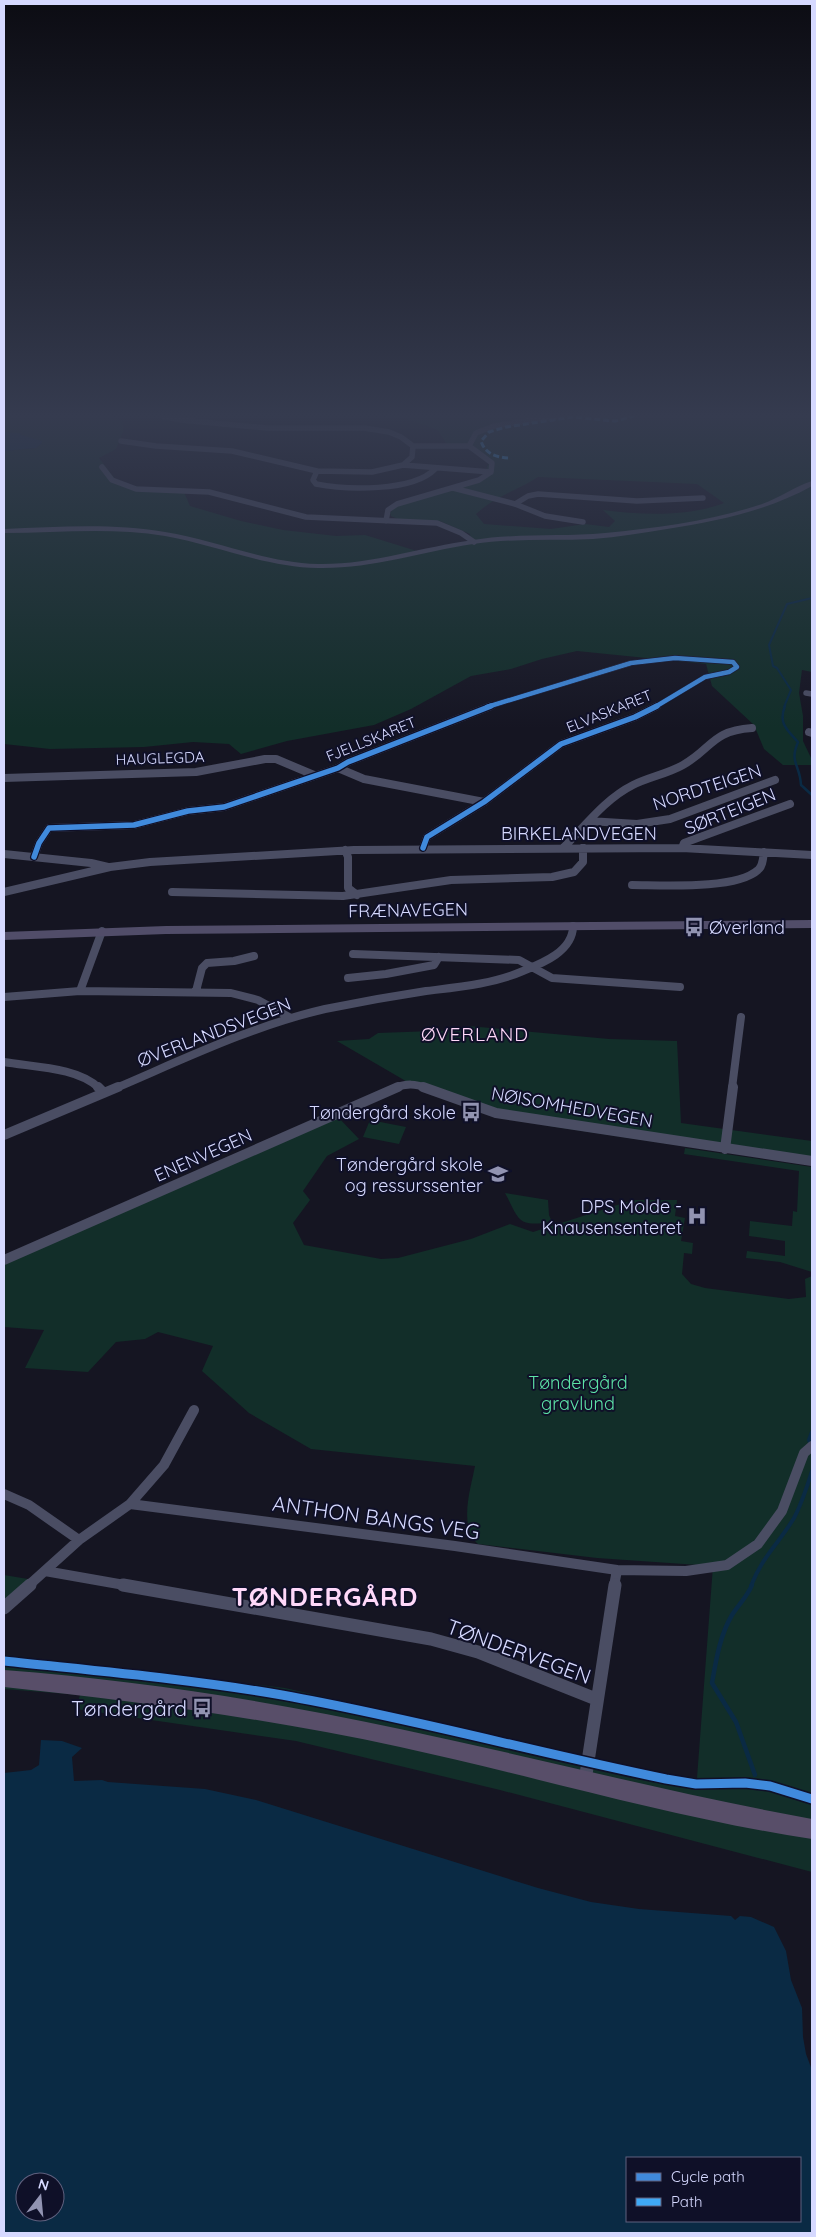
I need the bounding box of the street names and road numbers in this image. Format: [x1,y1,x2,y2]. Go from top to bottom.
street label: ELVASKARET [563,685,655,737]
street label: FJELLSKARET [323,712,419,766]
street label: HAUGLEGDA [115,747,205,769]
street label: NORDTEIGEN [650,759,764,815]
street label: SØRTEIGEN [681,782,779,840]
street label: BIRKELANDVEGEN [501,822,657,845]
street label: FRÆNAVEGEN [348,897,468,923]
street label: ØVERLANDSVEGEN [134,992,294,1072]
street label: NØISOMHEDVEGEN [490,1081,654,1133]
street label: ENENVEGEN [151,1123,255,1187]
street label: ANTHON BANGS VEG [271,1490,481,1544]
street label: TØNDERVEGEN [443,1613,595,1689]

